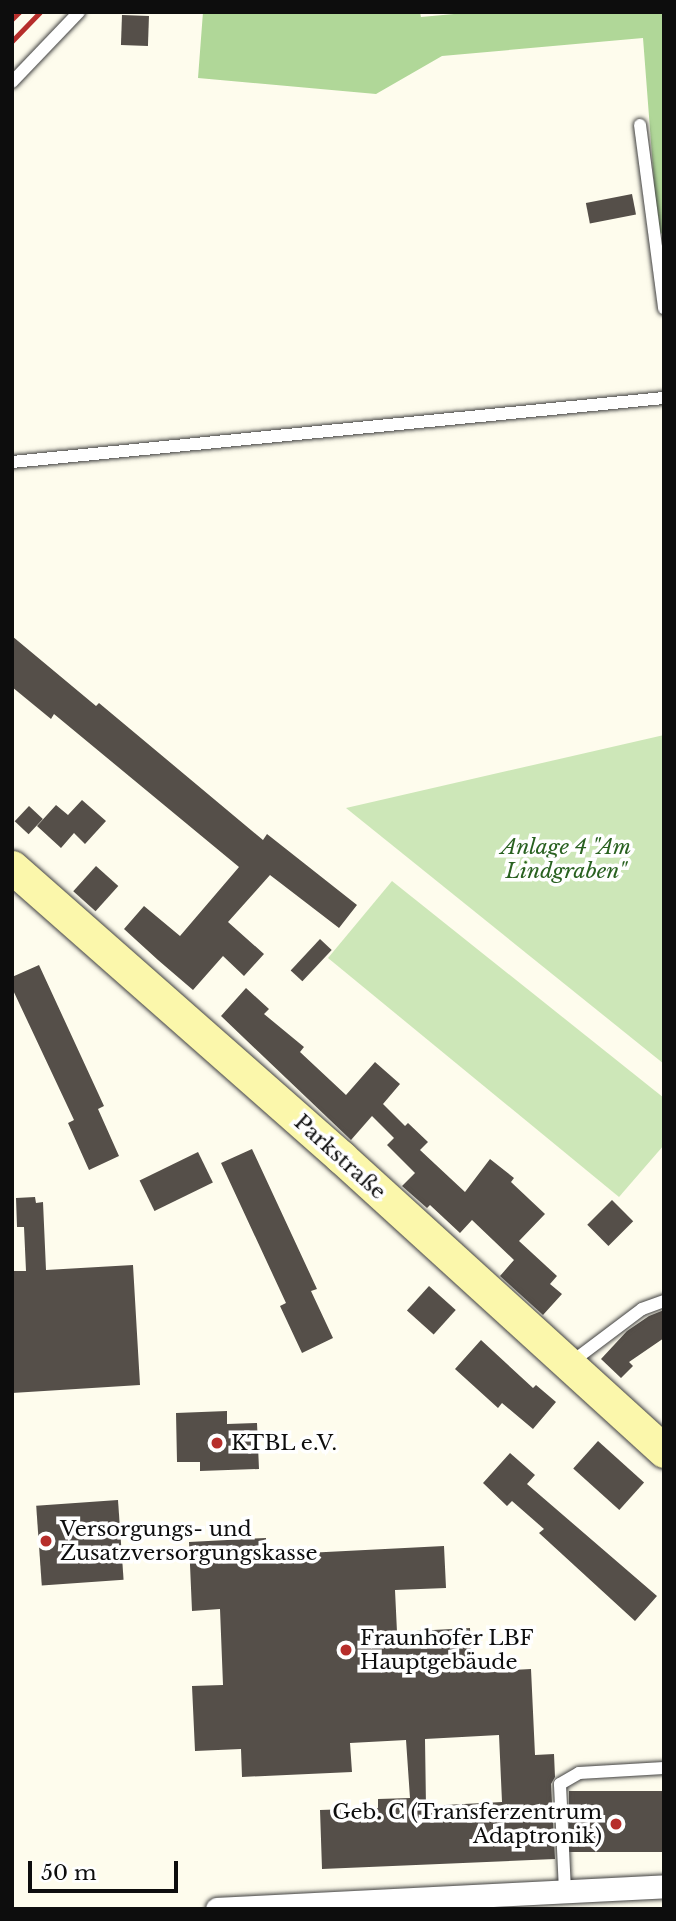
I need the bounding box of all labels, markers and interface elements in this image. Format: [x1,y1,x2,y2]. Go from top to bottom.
park label: Anlage 4 "Am Lindgraben" [501,834,631,884]
street label: Parkstraße [289,1109,391,1205]
place label: KTBL e.V. [231,1430,338,1456]
marker: KTBL e.V. [209,1435,225,1451]
place label: Versorgungs- und Zusatzversorgungskasse [60,1516,317,1566]
marker: Versorgungs- und Zusatzversorgungskasse [38,1533,54,1549]
place label: Fraunhofer LBF Hauptgebäude [360,1625,534,1675]
marker: Fraunhofer LBF Hauptgebäude [338,1642,354,1658]
place label: Geb. C (Transferzentrum Adaptronik) [332,1799,602,1849]
marker: Geb. C (Transferzentrum Adaptronik) [608,1816,624,1832]
scale bar [32,1848,182,1892]
text: 50 m [41,1860,96,1886]

